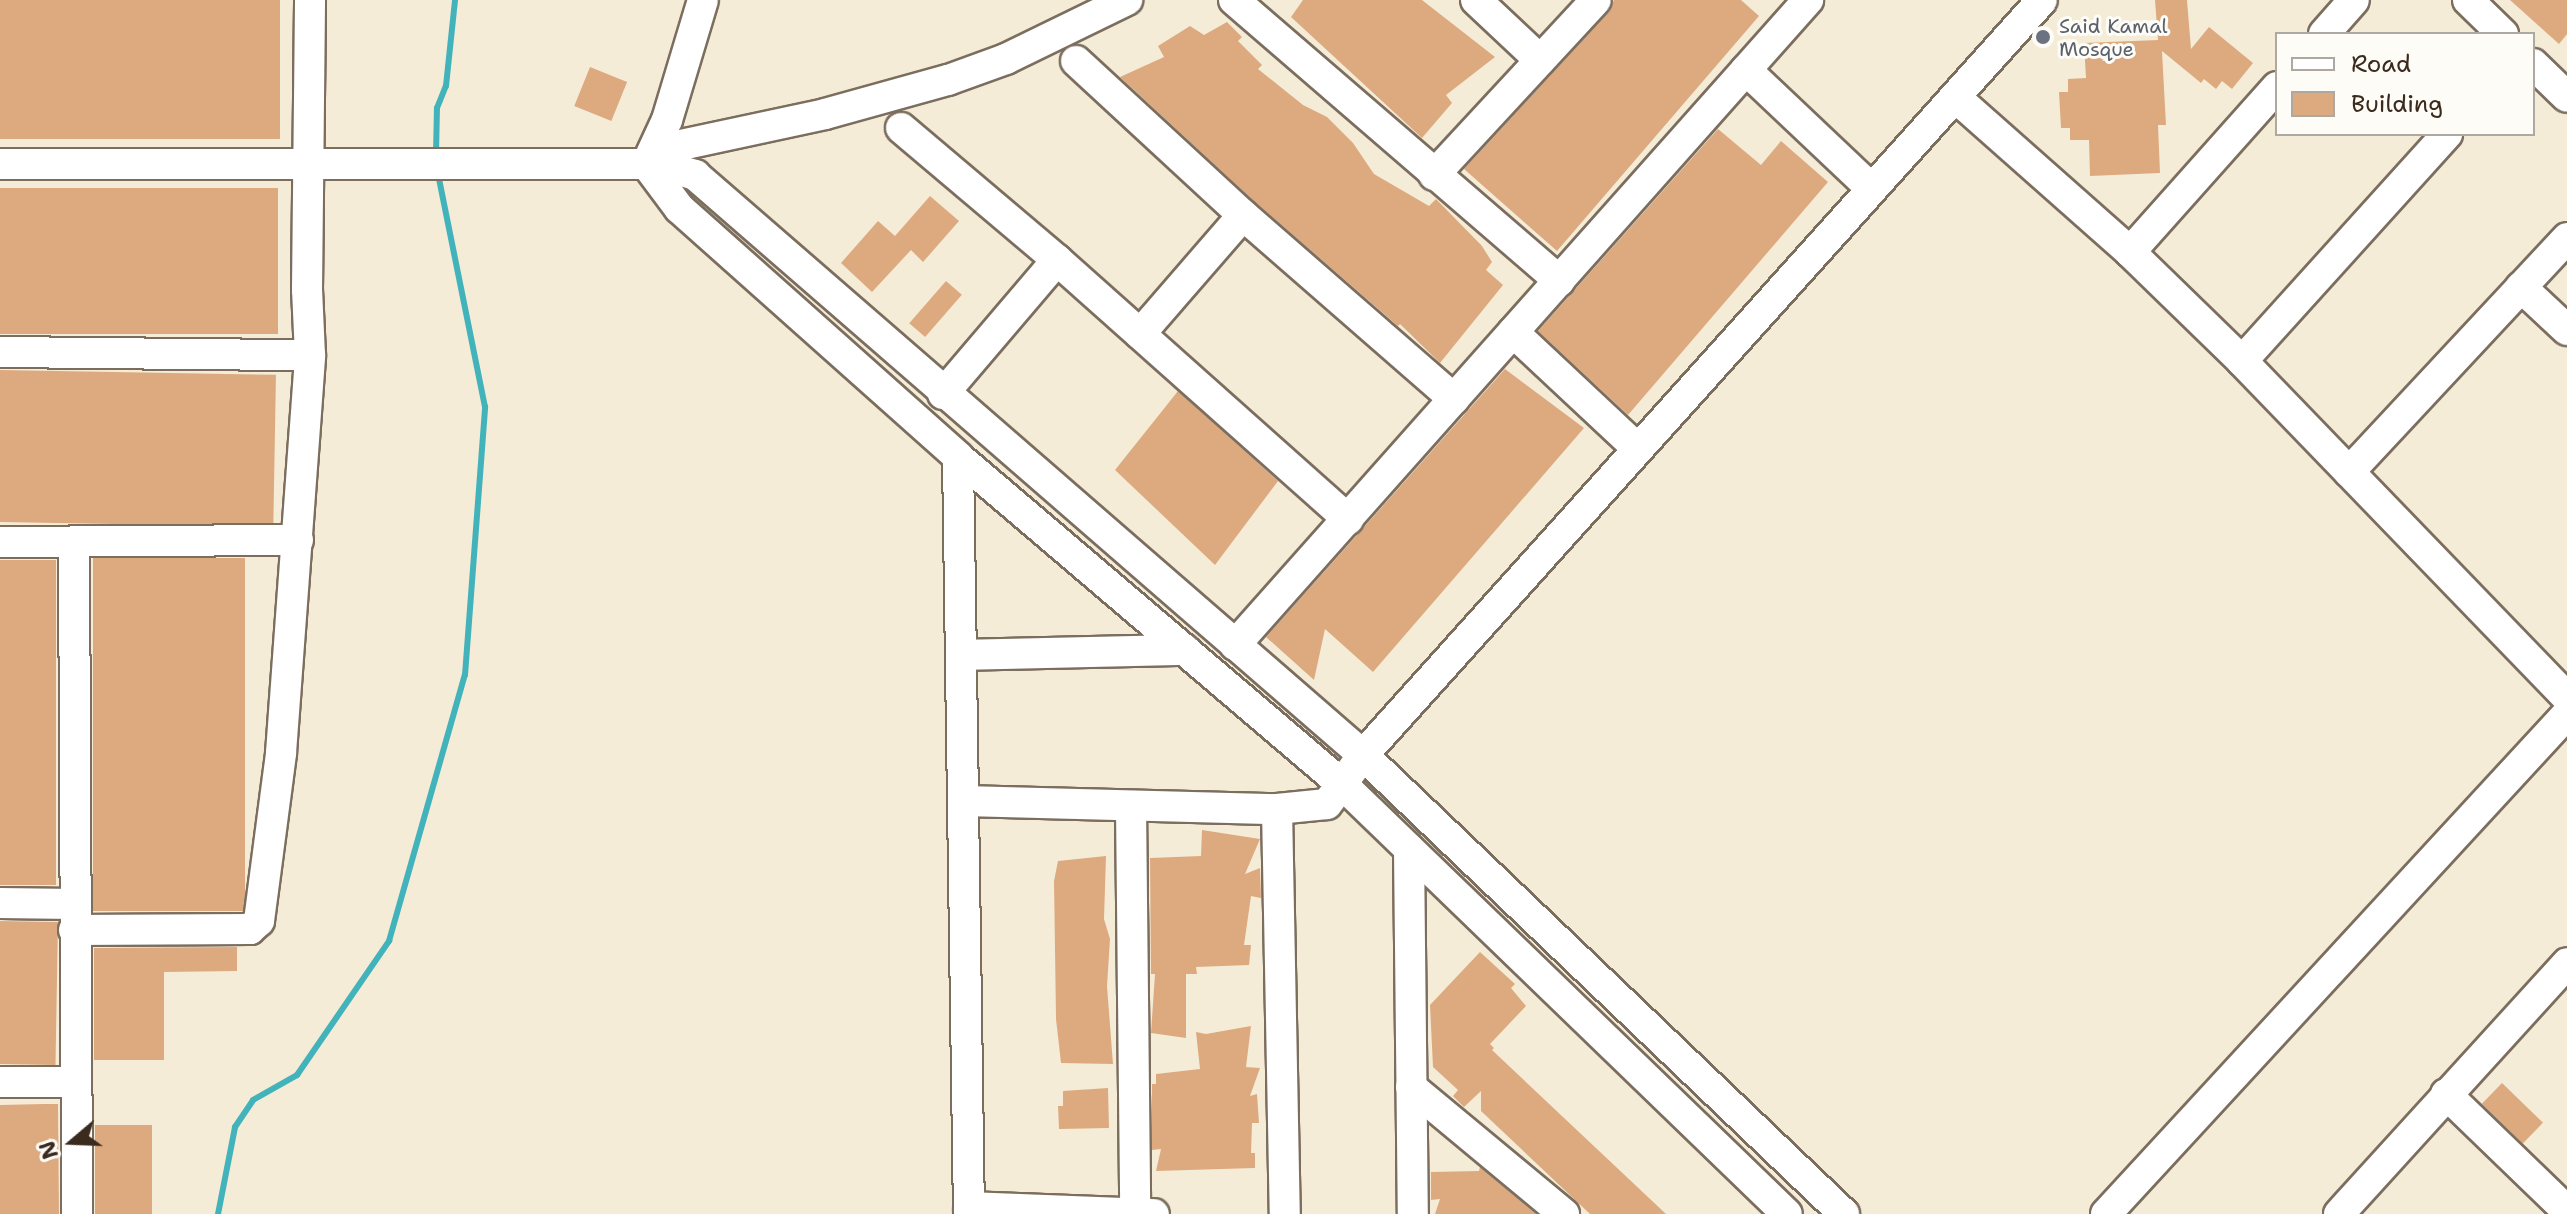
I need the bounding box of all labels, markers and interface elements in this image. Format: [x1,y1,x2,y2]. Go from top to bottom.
place label: Said Kamal Mosque [2059,14,2168,61]
marker: Said Kamal Mosque [2034,28,2052,46]
legend [2275,32,2535,136]
text: Road [2351,48,2411,80]
text: Building [2351,88,2443,120]
north arrow [32,1102,112,1182]
text: N [32,1137,65,1163]

